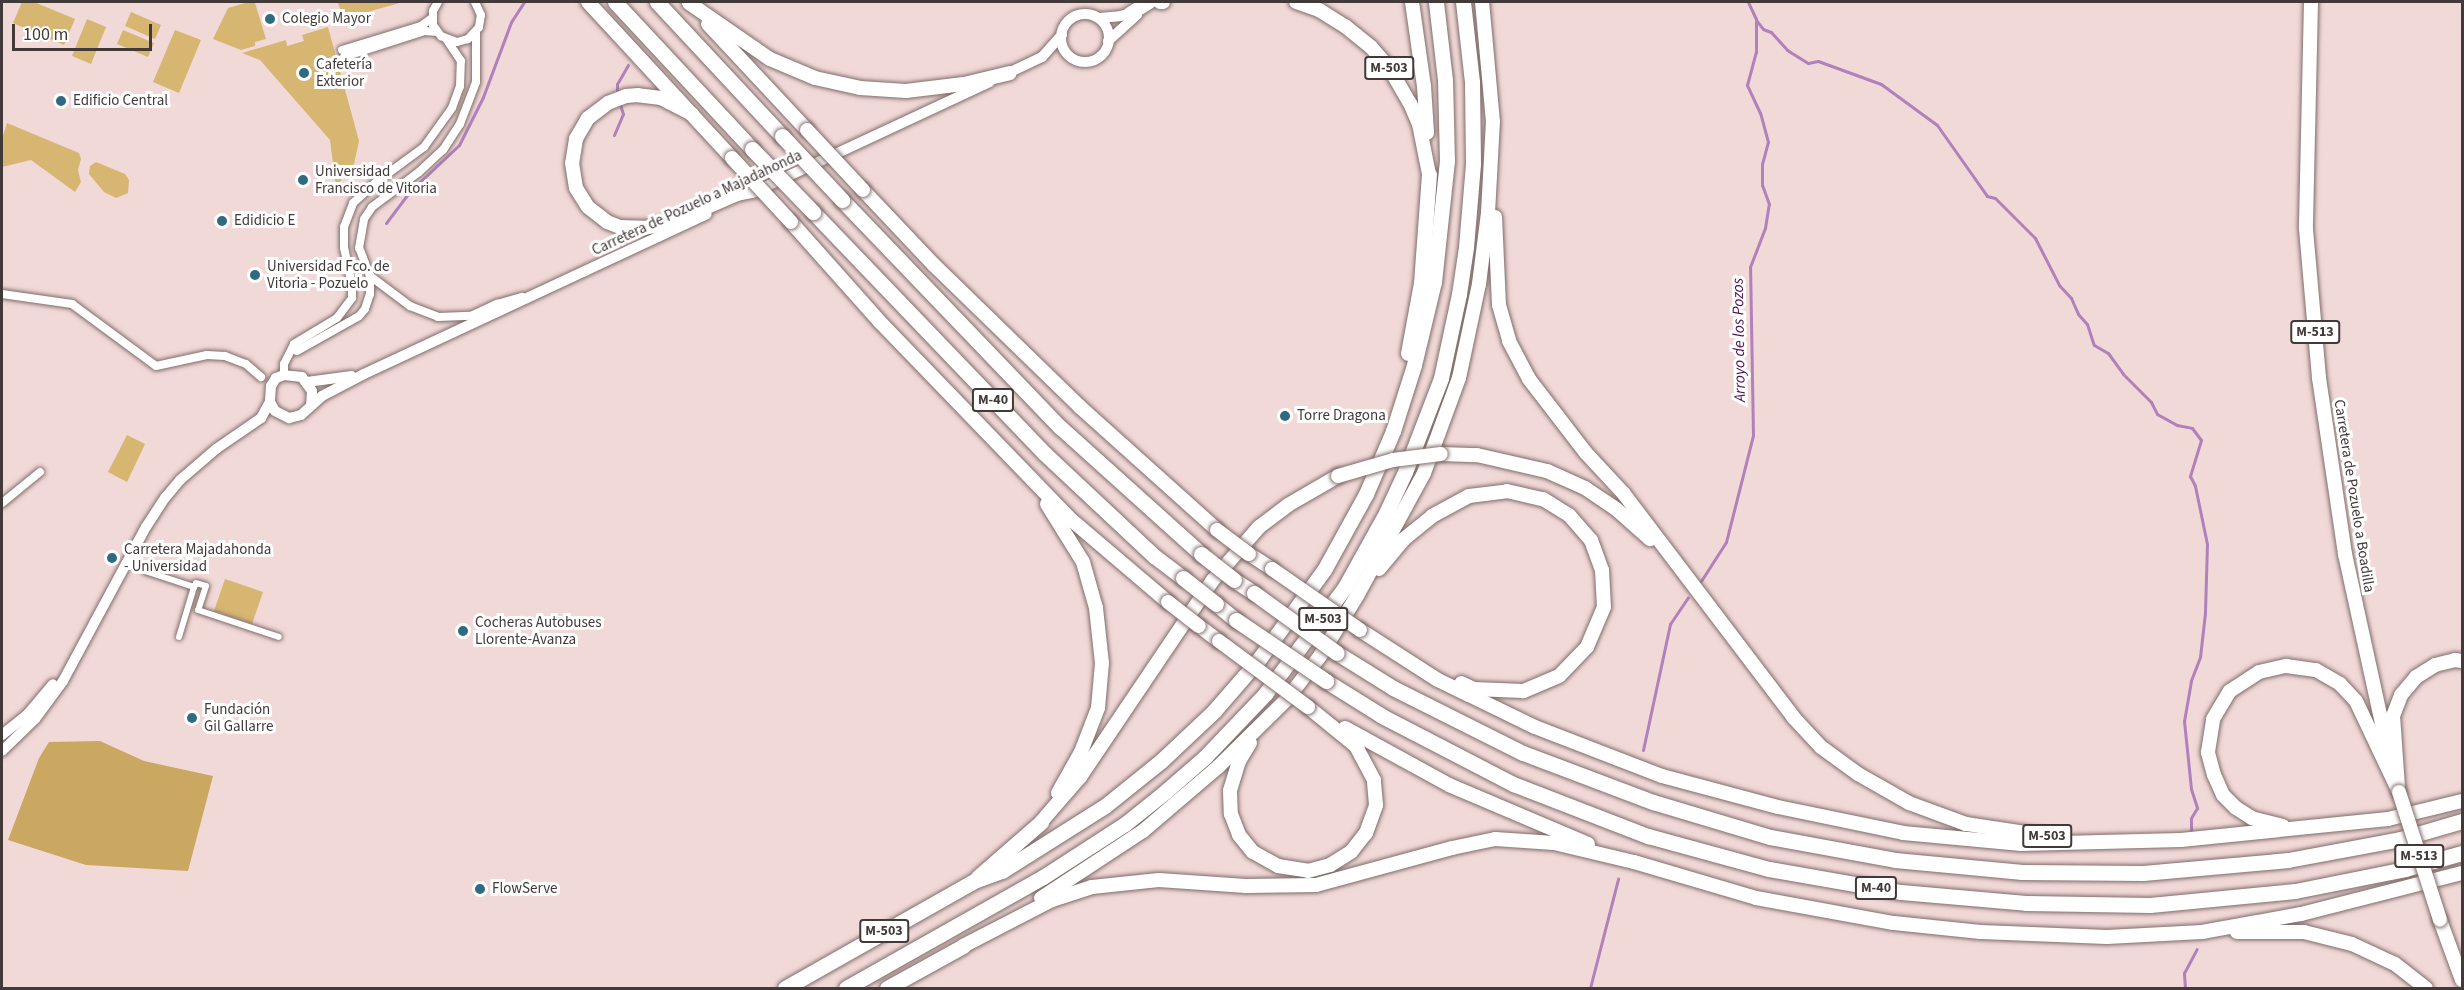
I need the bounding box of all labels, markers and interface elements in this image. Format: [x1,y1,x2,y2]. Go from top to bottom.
place label: Colegio Mayor [282,10,371,28]
scale bar [15,12,154,50]
marker: Colegio Mayor [263,12,277,26]
text: 100 m [23,22,68,47]
place label: Cafetería Exterior [316,55,372,90]
road number: M-503 [1364,57,1414,79]
marker: Cafetería Exterior [297,66,311,80]
place label: Edificio Central [73,92,168,110]
marker: Edificio Central [54,94,68,108]
street label: Carretera de Pozuelo a Majadahonda [589,146,805,260]
place label: Universidad Francisco de Vitoria [315,162,437,197]
marker: Universidad Francisco de Vitoria [296,173,310,187]
place label: Edidicio E [234,212,295,230]
marker: Edidicio E [215,214,229,228]
place label: Universidad Fco. de Vitoria - Pozuelo [267,257,390,292]
marker: Universidad Fco. de Vitoria - Pozuelo [248,268,262,282]
water label: Arroyo de los Pozos [1728,278,1750,402]
road number: M-513 [2290,321,2340,343]
road number: M-40 [970,389,1016,411]
street label: Carretera de Pozuelo a Boadilla [2330,398,2378,594]
place label: Torre Dragona [1297,407,1386,425]
marker: Torre Dragona [1278,409,1292,423]
place label: Carretera Majadahonda - Universidad [124,540,271,575]
marker: Carretera Majadahonda - Universidad [105,551,119,565]
road number: M-503 [1298,608,1348,630]
place label: Cocheras Autobuses Llorente-Avanza [475,613,601,648]
marker: Cocheras Autobuses Llorente-Avanza [456,624,470,638]
place label: Fundación Gil Gallarre [204,700,273,735]
marker: Fundación Gil Gallarre [185,711,199,725]
road number: M-503 [2022,825,2072,847]
road number: M-513 [2394,845,2444,867]
road number: M-40 [1854,877,1898,899]
place label: FlowServe [492,880,558,898]
marker: FlowServe [473,882,487,896]
road number: M-503 [858,920,910,942]

